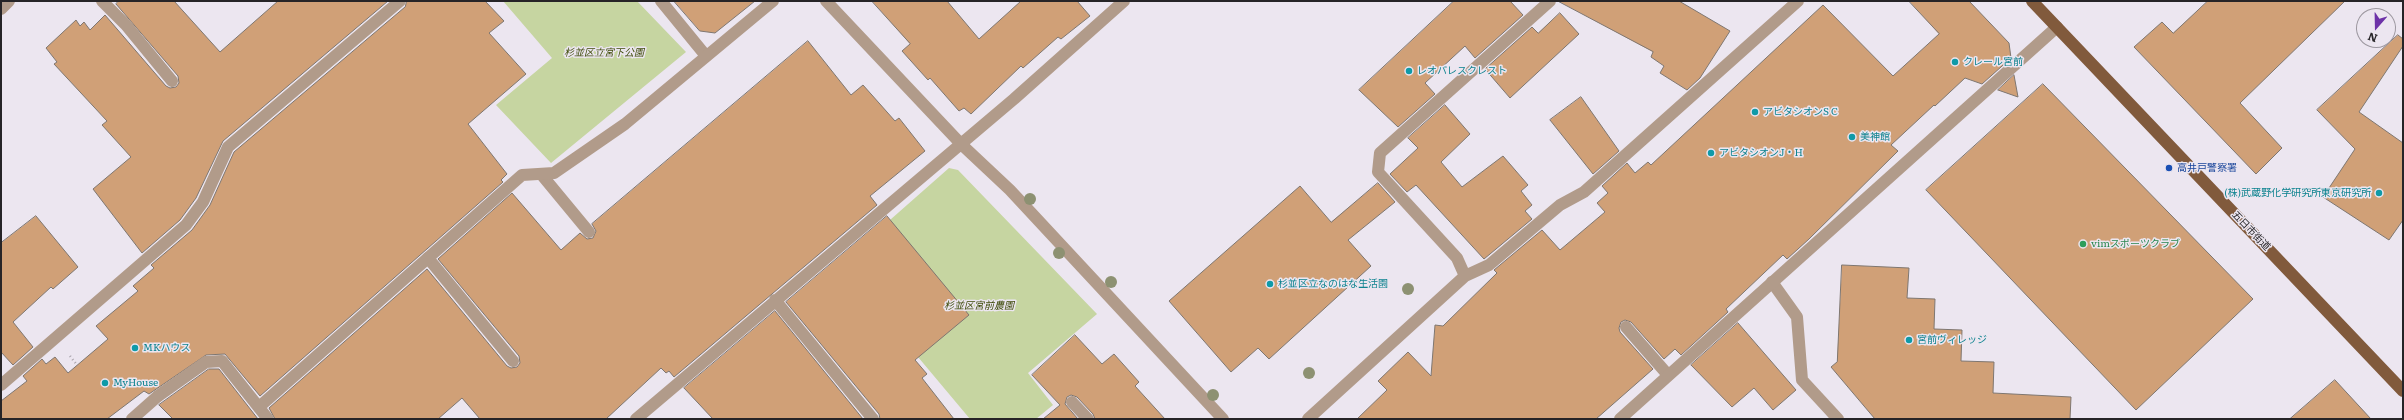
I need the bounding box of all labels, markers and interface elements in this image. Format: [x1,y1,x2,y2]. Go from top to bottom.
north arrow [2356,8,2396,48]
text: N [2365,29,2379,47]
park label: 杉並区立宮下公園 [564,47,644,59]
place label: クレール宮前 [1963,56,2023,68]
marker: クレール宮前 [1950,57,1960,67]
place label: レオパレスクレスト [1417,65,1507,77]
marker: レオパレスクレスト [1404,66,1414,76]
place label: アビタシオンS C [1763,106,1838,118]
marker: アビタシオンS C [1750,107,1760,117]
place label: 美神館 [1860,131,1890,143]
marker: 美神館 [1847,132,1857,142]
place label: アビタシオンJ・H [1719,147,1803,159]
marker: アビタシオンJ・H [1706,148,1716,158]
place label: 高井戸警察署 [2177,162,2237,174]
marker: 高井戸警察署 [2164,163,2174,173]
place label: (株)武蔵野化学研究所東京研究所 [2224,187,2371,199]
marker: (株)武蔵野化学研究所東京研究所 [2374,188,2384,198]
street label: 五日市街道 [2229,209,2273,253]
place label: vimスポーツクラブ [2091,238,2180,250]
marker: vimスポーツクラブ [2078,239,2088,249]
place label: 杉並区立なのはな生活園 [1278,278,1388,290]
marker: 杉並区立なのはな生活園 [1265,279,1275,289]
park label: 杉並区宮前農園 [944,300,1014,312]
place label: 宮前ヴィレッジ [1917,334,1987,346]
marker: 宮前ヴィレッジ [1904,335,1914,345]
place label: MKハウス [143,342,191,354]
marker: MKハウス [130,343,140,353]
place label: MyHouse [113,377,158,389]
marker: MyHouse [100,378,110,388]

